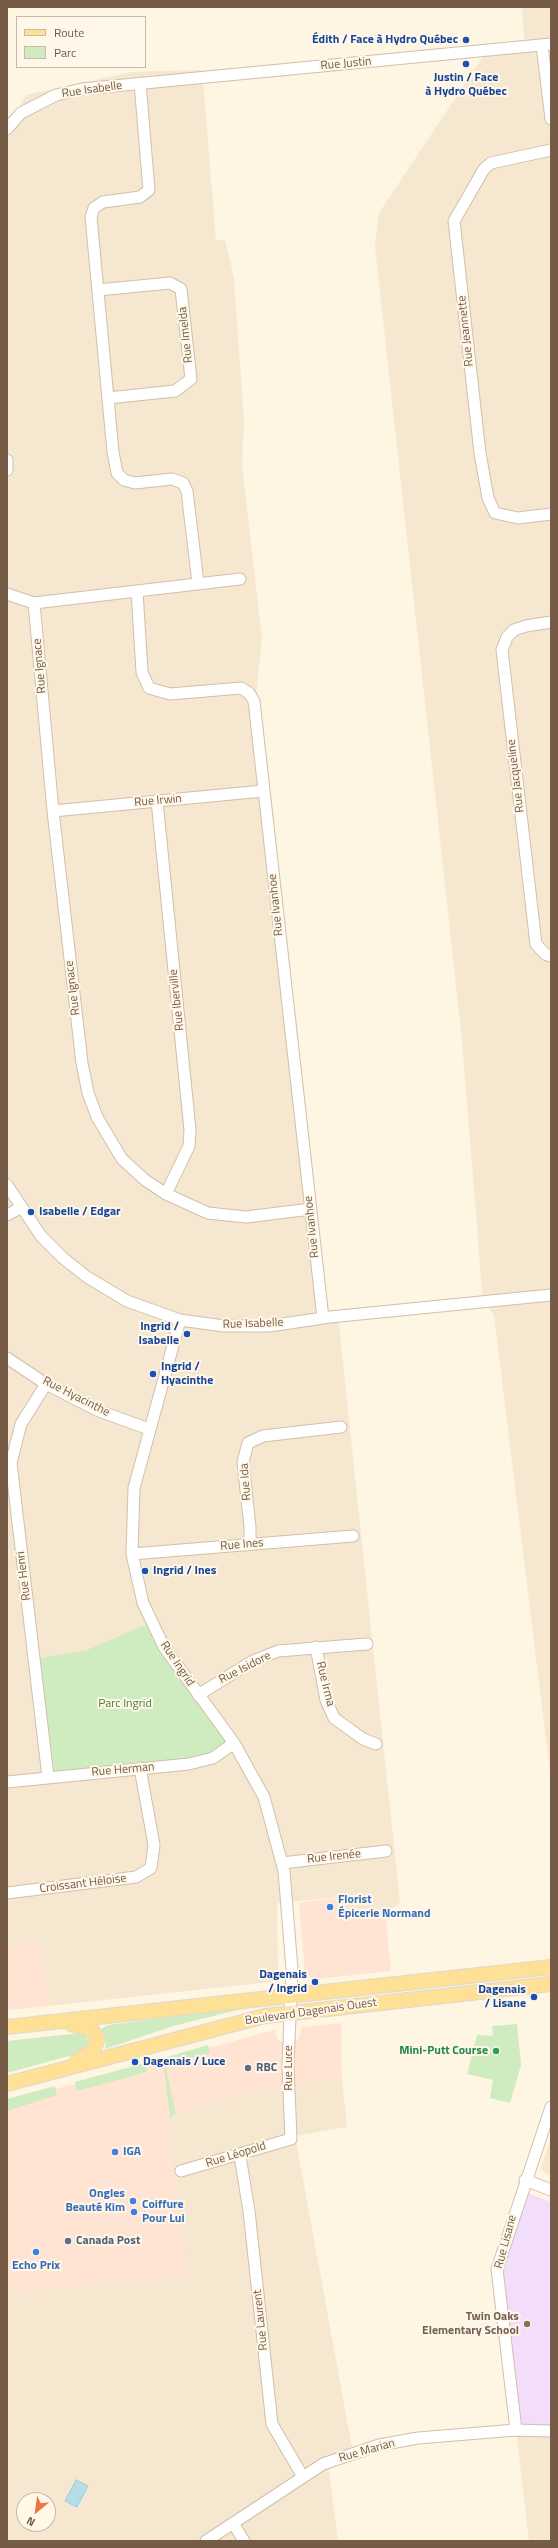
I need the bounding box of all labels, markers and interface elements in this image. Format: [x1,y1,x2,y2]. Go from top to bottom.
legend [16,16,146,68]
text: Route [54,23,84,42]
place label: Édith / Face à Hydro Québec [312,33,458,47]
marker: Édith / Face à Hydro Québec [461,35,471,45]
text: Parc [54,43,76,62]
street label: Rue Justin [320,55,372,73]
marker: Justin / Face à Hydro Québec [461,59,471,69]
place label: Justin / Face à Hydro Québec [425,71,507,99]
street label: Rue Isabelle [61,79,123,101]
street label: Rue Jeannette [455,295,477,367]
street label: Rue Imelda [176,306,196,364]
street label: Rue Ignace [30,638,50,694]
street label: Rue Jacqueline [504,739,528,813]
street label: Rue Irwin [134,792,182,810]
street label: Rue Ivanhoe [266,873,286,937]
street label: Rue Ignace [62,960,84,1016]
street label: Rue Iberville [167,968,187,1032]
street label: Rue Ivanhoe [302,1195,322,1259]
place label: Isabelle / Edgar [39,1205,121,1219]
marker: Isabelle / Edgar [26,1207,36,1217]
street label: Rue Isabelle [222,1316,284,1332]
place label: Ingrid / Isabelle [139,1320,179,1348]
marker: Ingrid / Isabelle [182,1329,192,1339]
place label: Ingrid / Hyacinthe [161,1360,213,1388]
marker: Ingrid / Hyacinthe [148,1369,158,1379]
street label: Rue Hyacinthe [40,1374,112,1420]
street label: Rue Ida [238,1463,254,1501]
street label: Rue Ines [220,1536,264,1554]
street label: Rue Henri [14,1550,34,1602]
place label: Ingrid / Ines [153,1564,216,1578]
marker: Ingrid / Ines [140,1566,150,1576]
street label: Rue Ingrid [157,1639,197,1689]
street label: Rue Isidore [217,1649,273,1687]
street label: Rue Irma [313,1660,337,1708]
park label: Parc Ingrid [98,1697,152,1711]
street label: Rue Herman [91,1760,155,1780]
street label: Rue Irenée [306,1847,362,1867]
street label: Croissant Héloise [39,1872,127,1896]
place label: Florist Épicerie Normand [338,1893,431,1921]
marker: Florist Épicerie Normand [325,1902,335,1912]
place label: Dagenais / Ingrid [259,1968,307,1996]
marker: Dagenais / Ingrid [310,1977,320,1987]
place label: Dagenais / Lisane [478,1983,526,2011]
marker: Dagenais / Lisane [529,1992,539,2002]
street label: Boulevard Dagenais Ouest [244,1996,378,2028]
place label: Mini-Putt Course [399,2044,488,2058]
street label: Rue Luce [282,2045,296,2091]
marker: Mini-Putt Course [491,2046,501,2056]
place label: Dagenais / Luce [143,2055,225,2069]
marker: Dagenais / Luce [130,2057,140,2067]
place label: RBC [256,2061,277,2075]
marker: RBC [243,2063,253,2073]
street label: Rue Léopold [204,2139,268,2171]
place label: IGA [123,2145,141,2159]
marker: IGA [110,2147,120,2157]
place label: Ongles Beauté Kim [65,2187,125,2215]
marker: Ongles Beauté Kim [128,2196,138,2206]
place label: Coiffure Pour Lui [142,2198,185,2226]
marker: Coiffure Pour Lui [129,2207,139,2217]
street label: Rue Lisane [492,2214,520,2270]
place label: Canada Post [76,2234,140,2248]
marker: Canada Post [63,2236,73,2246]
marker: Echo Prix [31,2247,41,2257]
place label: Echo Prix [12,2259,60,2273]
street label: Rue Laurent [251,2289,271,2351]
place label: Twin Oaks Elementary School [422,2310,519,2338]
marker: Twin Oaks Elementary School [522,2319,532,2329]
street label: Rue Marian [337,2436,397,2466]
north arrow [16,2492,56,2532]
text: N [23,2513,38,2530]

